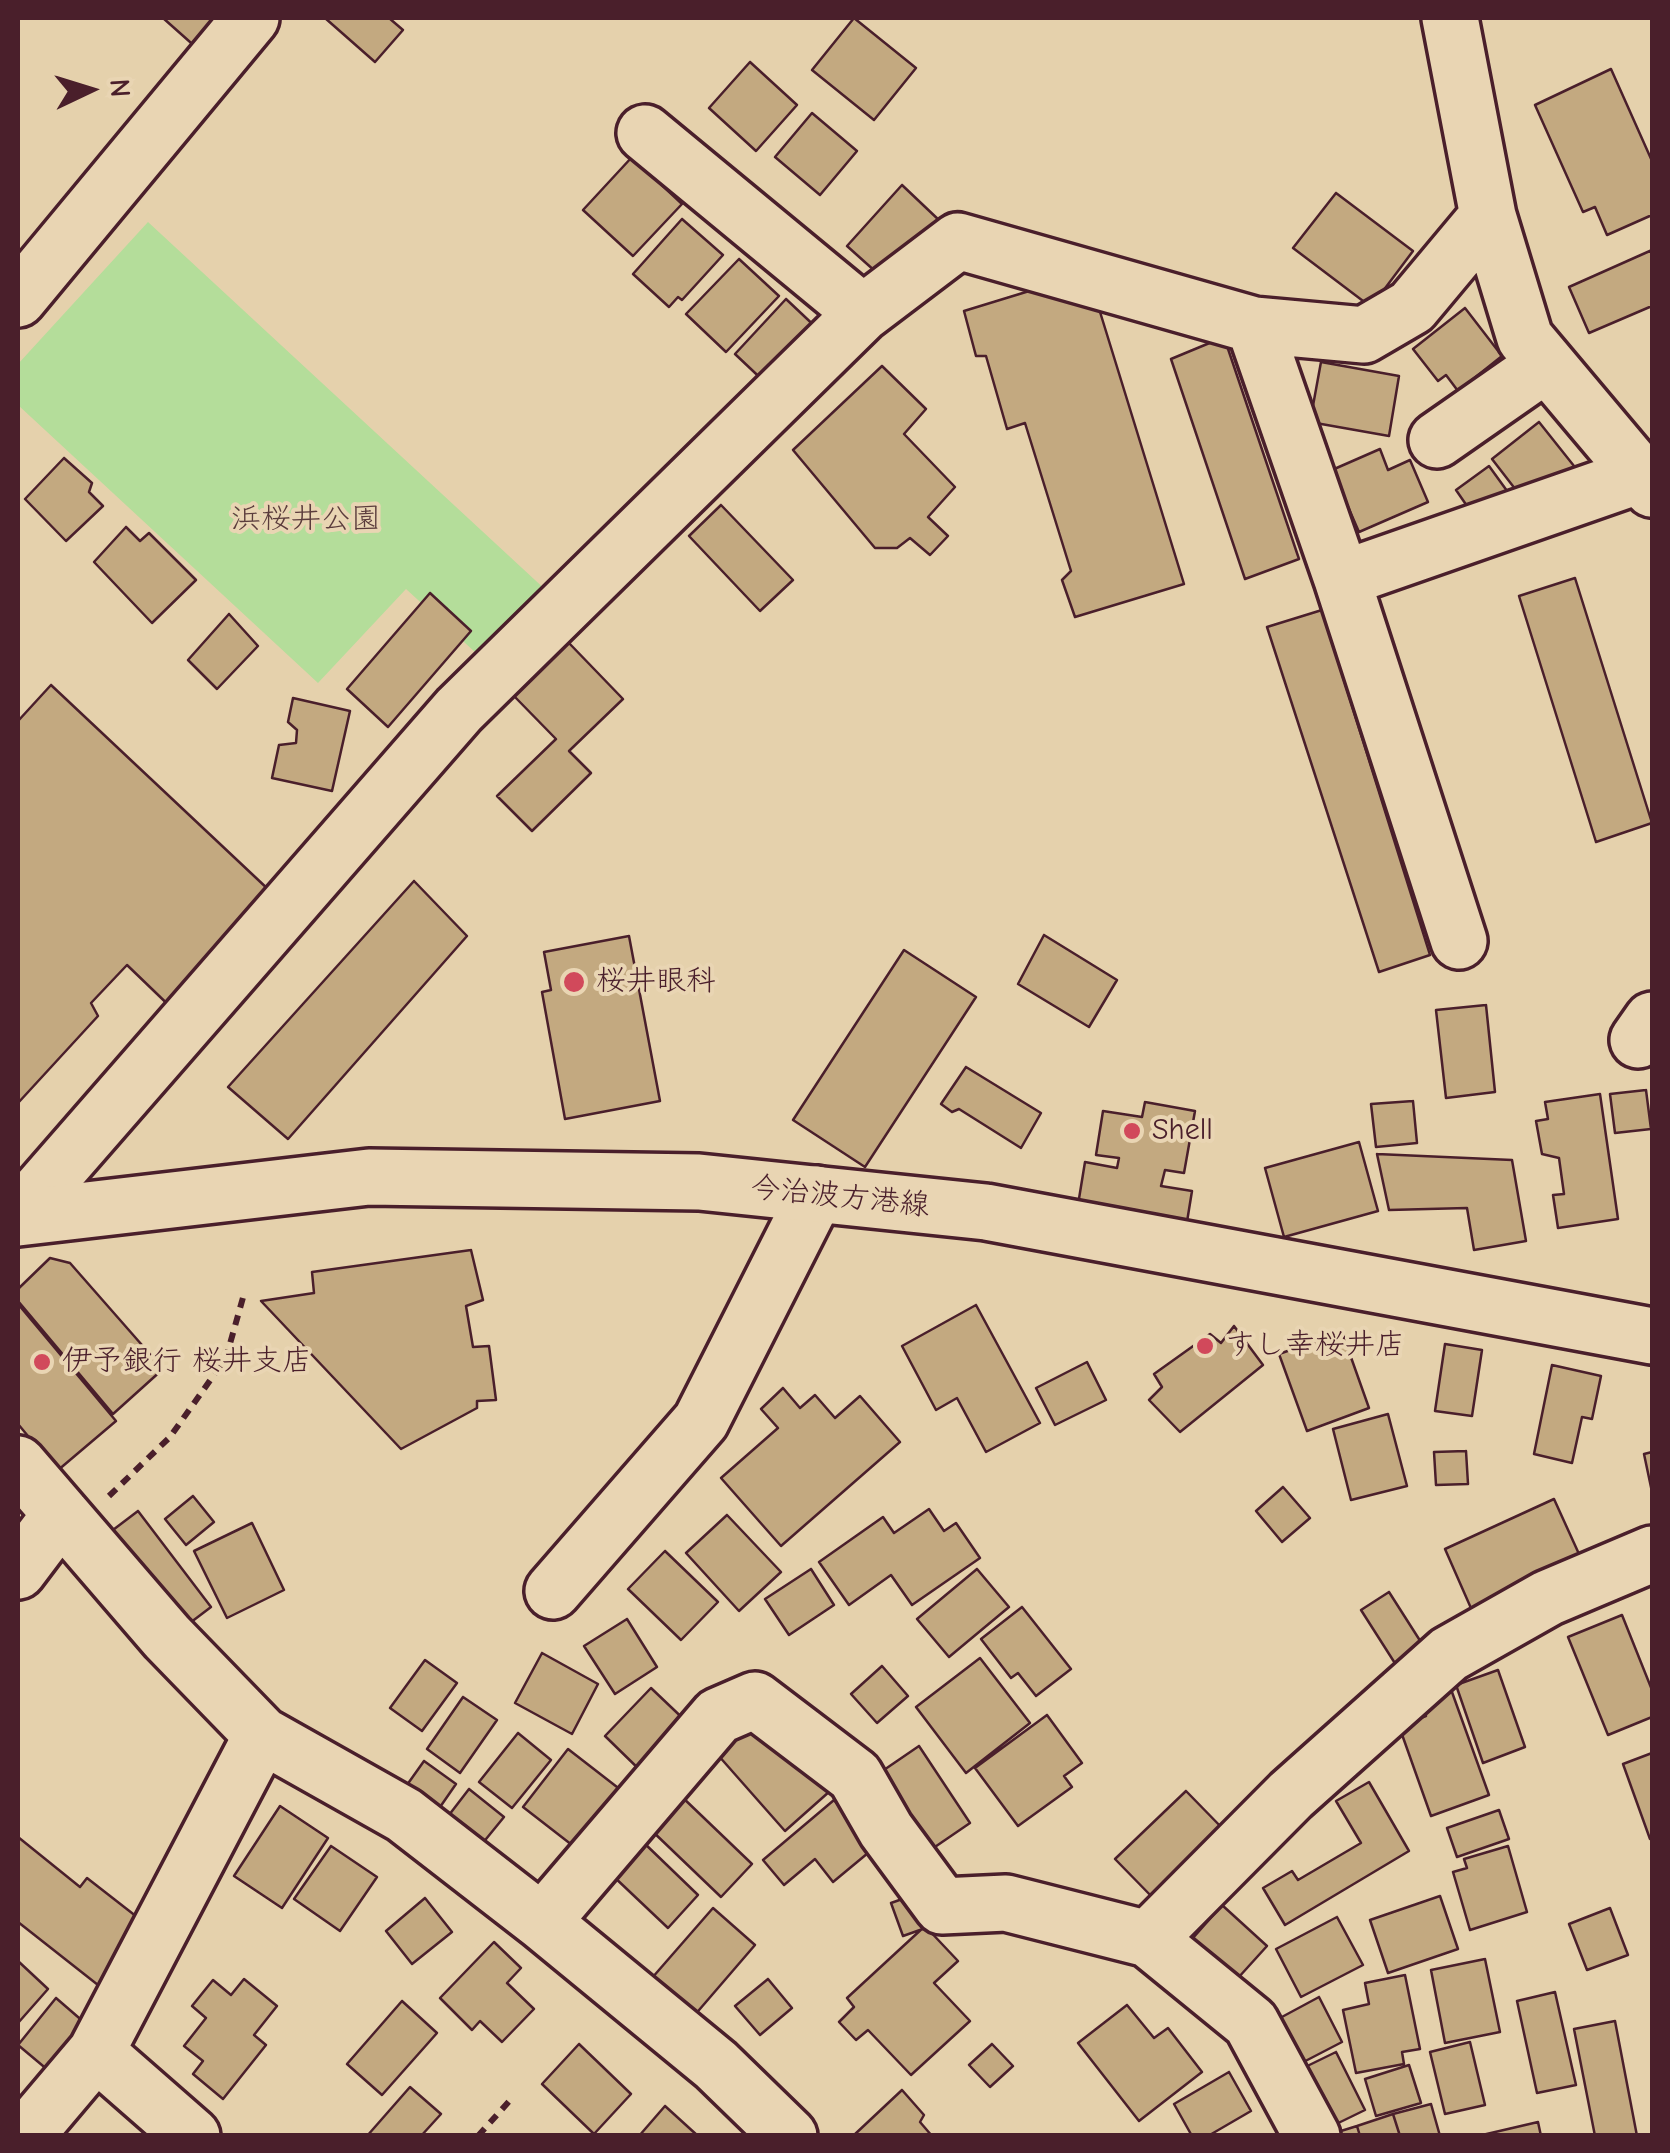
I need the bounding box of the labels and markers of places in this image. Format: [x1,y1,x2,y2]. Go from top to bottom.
place label: 桜井眼科 [596,964,716,1000]
marker: 桜井眼科 [561,969,587,995]
place label: Shell [1152,1113,1213,1149]
marker: Shell [1121,1120,1143,1142]
place label: すし幸桜井店 [1225,1328,1405,1364]
marker: すし幸桜井店 [1194,1335,1216,1357]
place label: 伊予銀行 桜井支店 [62,1344,312,1380]
marker: 伊予銀行 桜井支店 [31,1351,53,1373]

